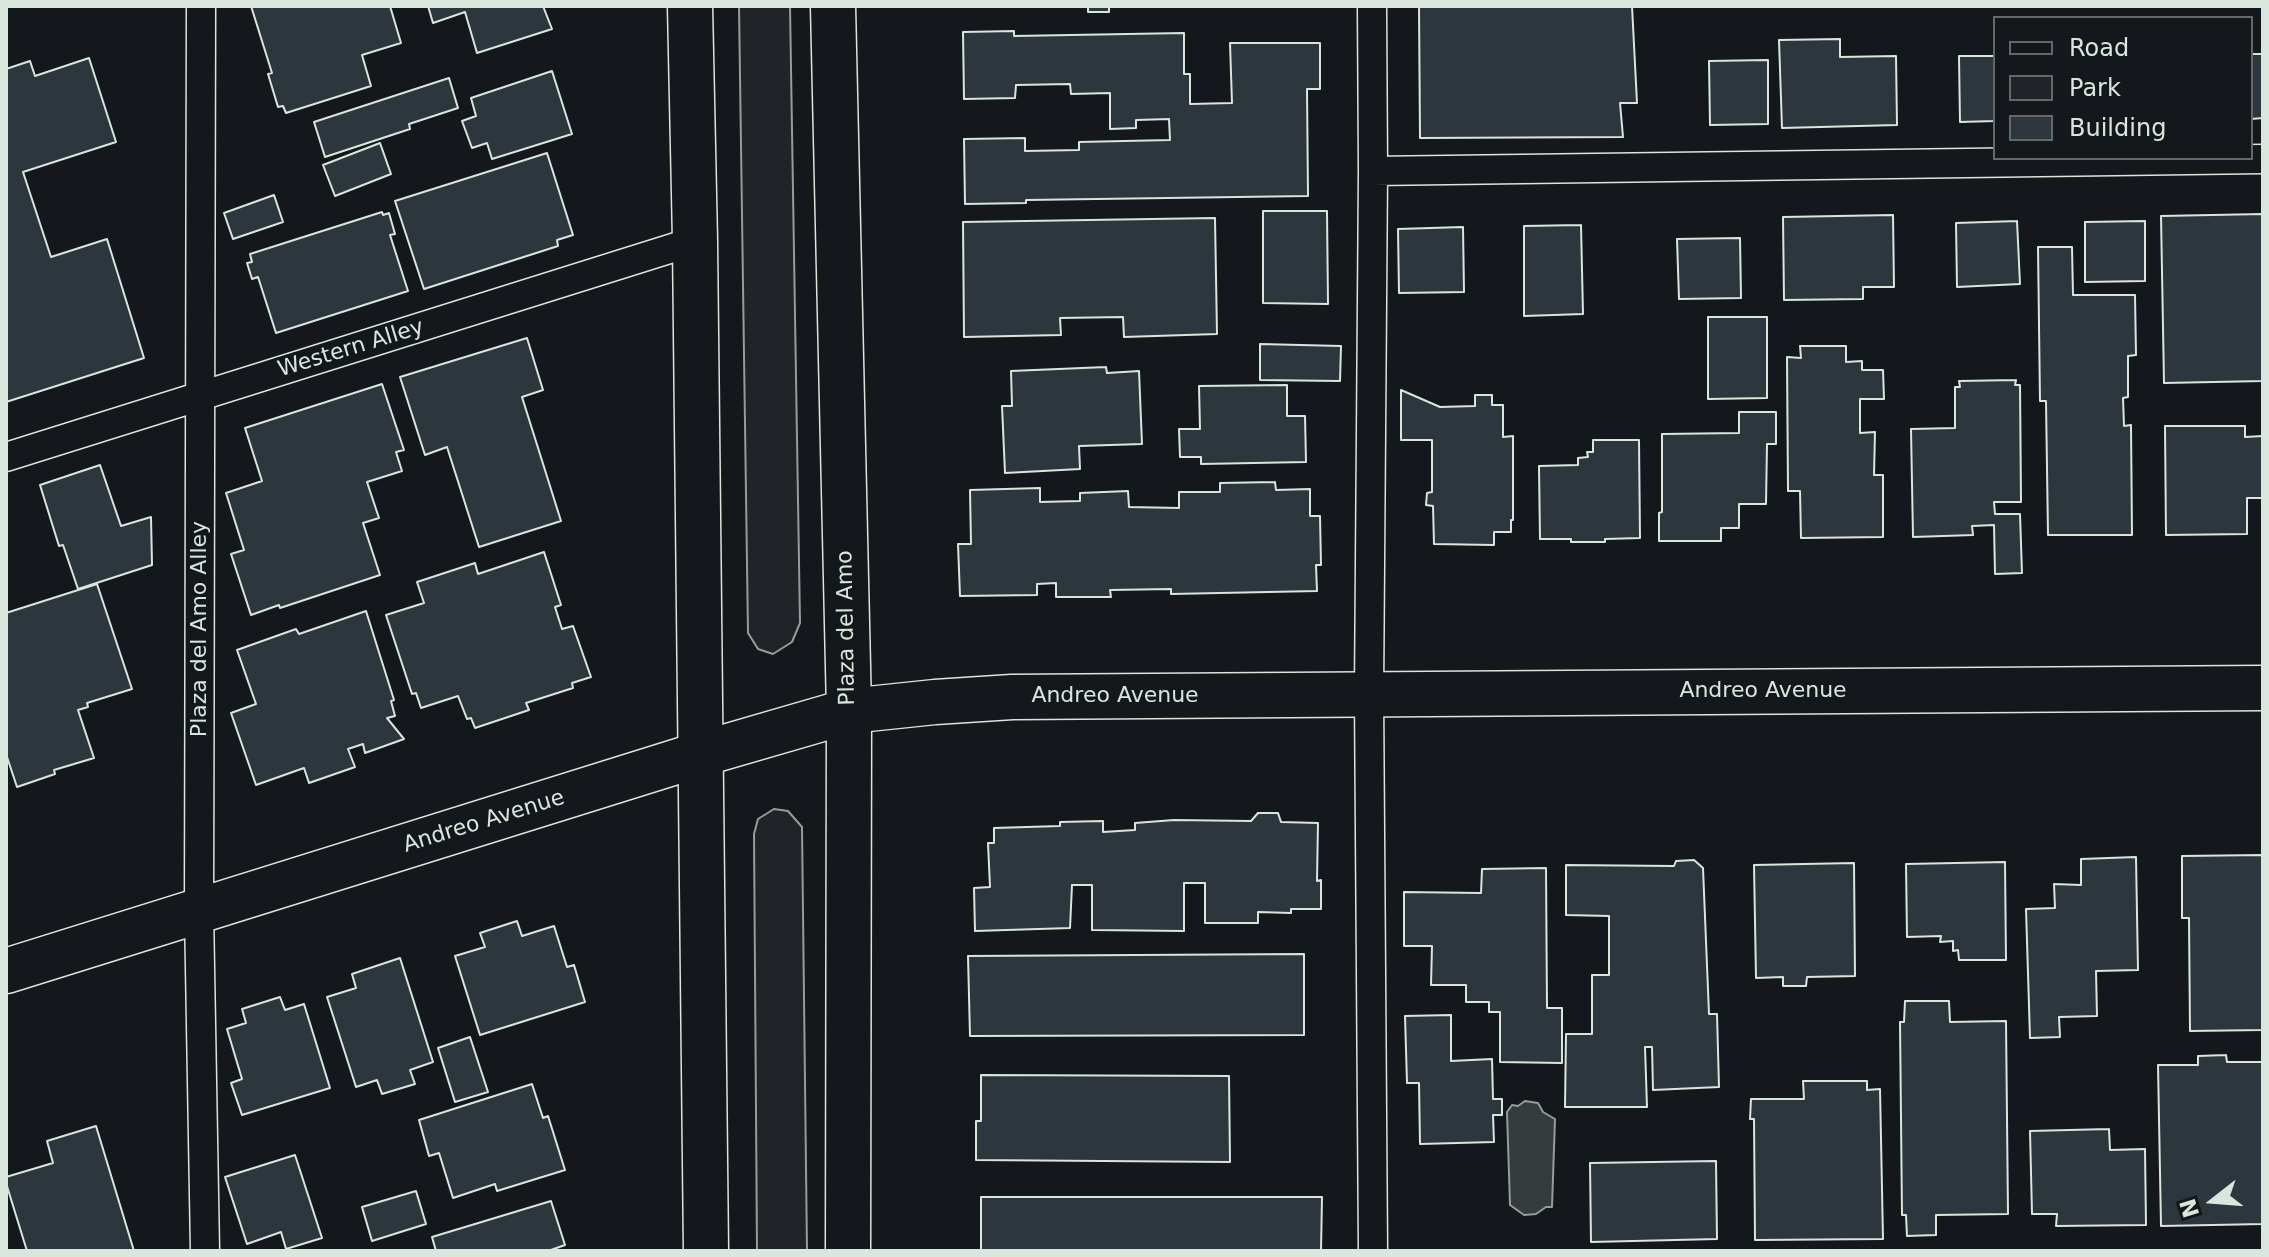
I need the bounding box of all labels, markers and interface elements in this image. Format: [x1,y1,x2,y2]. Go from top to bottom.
legend [1993,16,2253,160]
text: Road [2069,34,2129,62]
text: Park [2069,74,2121,102]
text: Building [2069,114,2166,142]
street label: Western Alley [275,314,427,384]
street label: Plaza del Amo Alley [187,521,213,737]
street label: Plaza del Amo [832,550,862,706]
street label: Andreo Avenue [1679,678,1847,704]
street label: Andreo Avenue [1031,683,1199,709]
street label: Andreo Avenue [400,785,568,859]
north arrow [2173,1161,2253,1241]
text: N [2175,1196,2204,1221]

